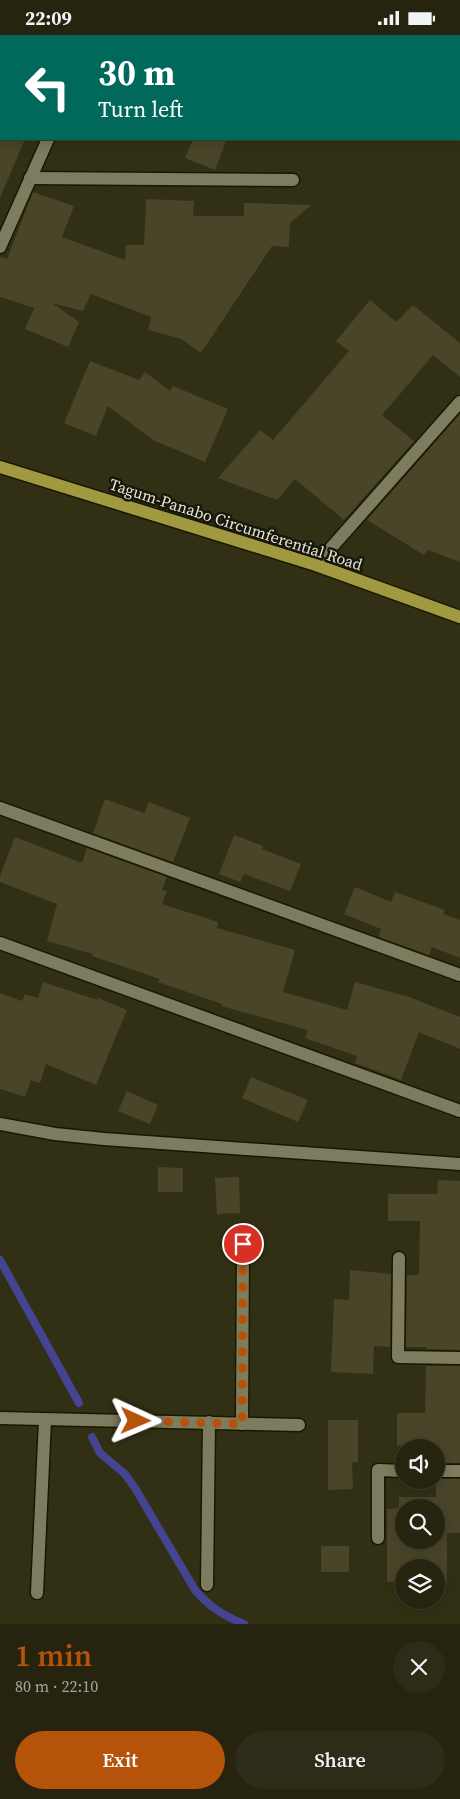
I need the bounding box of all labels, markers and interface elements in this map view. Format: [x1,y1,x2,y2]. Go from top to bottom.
text: 22:09 [25,5,72,31]
text: 30 m [98,49,175,97]
icon: left [15,55,80,120]
text: Turn left [98,94,183,124]
street label: Tagum-Panabo Circumferential Road [107,473,365,575]
pin [222,1223,264,1265]
icon: arrive [229,1230,257,1258]
position arrow [109,1394,161,1446]
map controls [395,1439,445,1609]
button: sound [395,1439,445,1489]
button: search [395,1499,445,1549]
button: layers [395,1559,445,1609]
text: 1 min [15,1635,92,1676]
button: close [393,1641,445,1693]
text: 80 m · 22:10 [15,1675,98,1697]
button: Exit [15,1731,225,1789]
button: Share [235,1731,445,1789]

